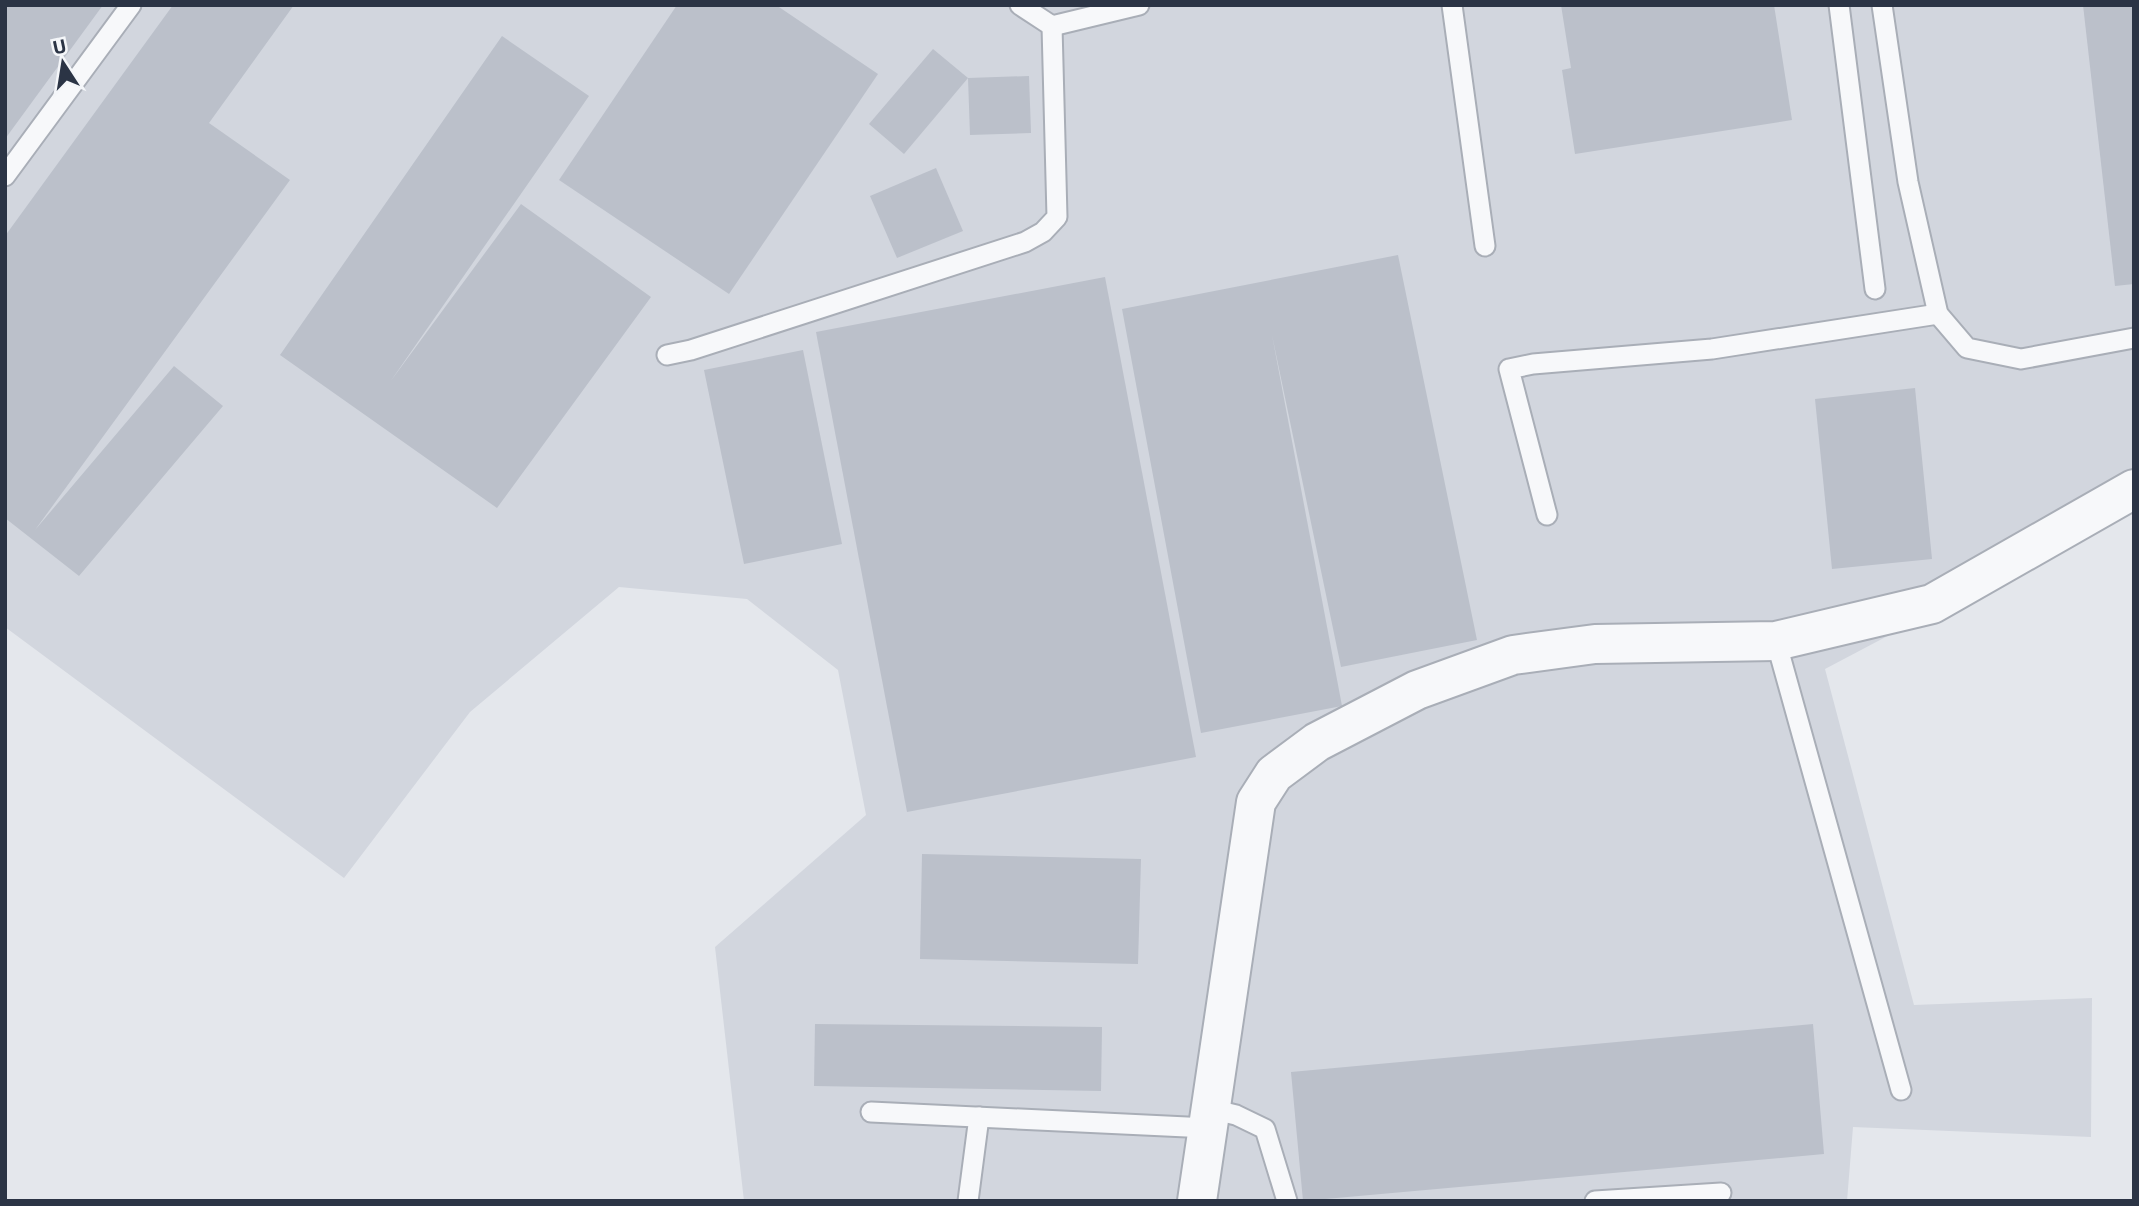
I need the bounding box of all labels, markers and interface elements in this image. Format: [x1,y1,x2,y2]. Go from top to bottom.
north arrow [28,28,98,98]
text: U [51,33,68,58]

